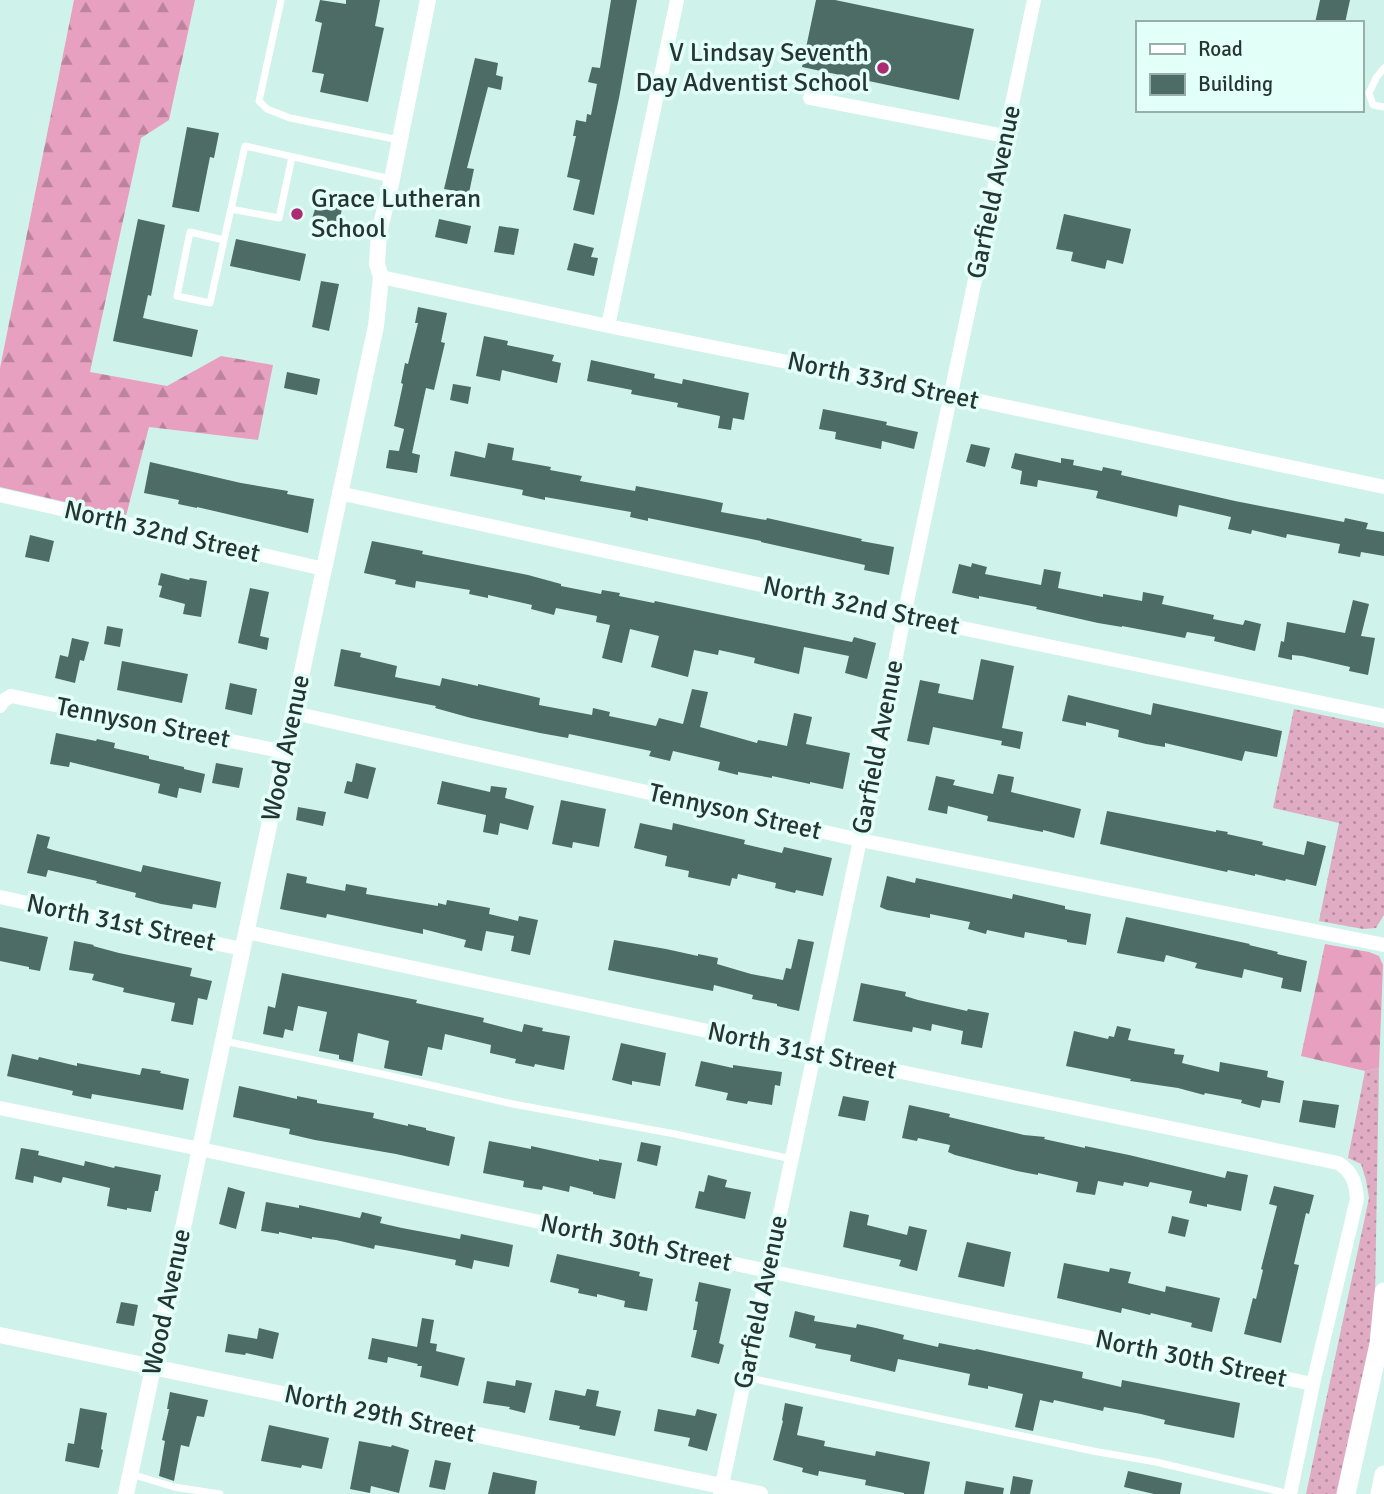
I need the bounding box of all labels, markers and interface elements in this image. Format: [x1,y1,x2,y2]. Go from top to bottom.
legend [1136,21,1363,112]
text: Road [1198,36,1243,62]
place label: V Lindsay Seventh Day Adventist School [635,37,869,99]
marker: V Lindsay Seventh Day Adventist School [875,60,891,76]
text: Building [1198,71,1273,97]
street label: Garfield Avenue [960,102,1028,282]
place label: Grace Lutheran School [311,183,481,245]
marker: Grace Lutheran School [289,206,305,222]
street label: North 33rd Street [784,345,982,417]
street label: North 32nd Street [61,494,263,570]
street label: North 32nd Street [760,570,962,642]
street label: Garfield Avenue [845,657,911,837]
street label: Wood Avenue [255,672,317,824]
street label: Tennyson Street [53,690,233,756]
street label: Tennyson Street [646,777,824,847]
street label: North 31st Street [24,887,218,959]
street label: North 31st Street [705,1015,899,1087]
street label: North 30th Street [537,1207,735,1279]
street label: Garfield Avenue [727,1212,795,1392]
street label: Wood Avenue [136,1226,198,1378]
street label: North 30th Street [1092,1323,1290,1395]
street label: North 29th Street [281,1378,479,1450]

